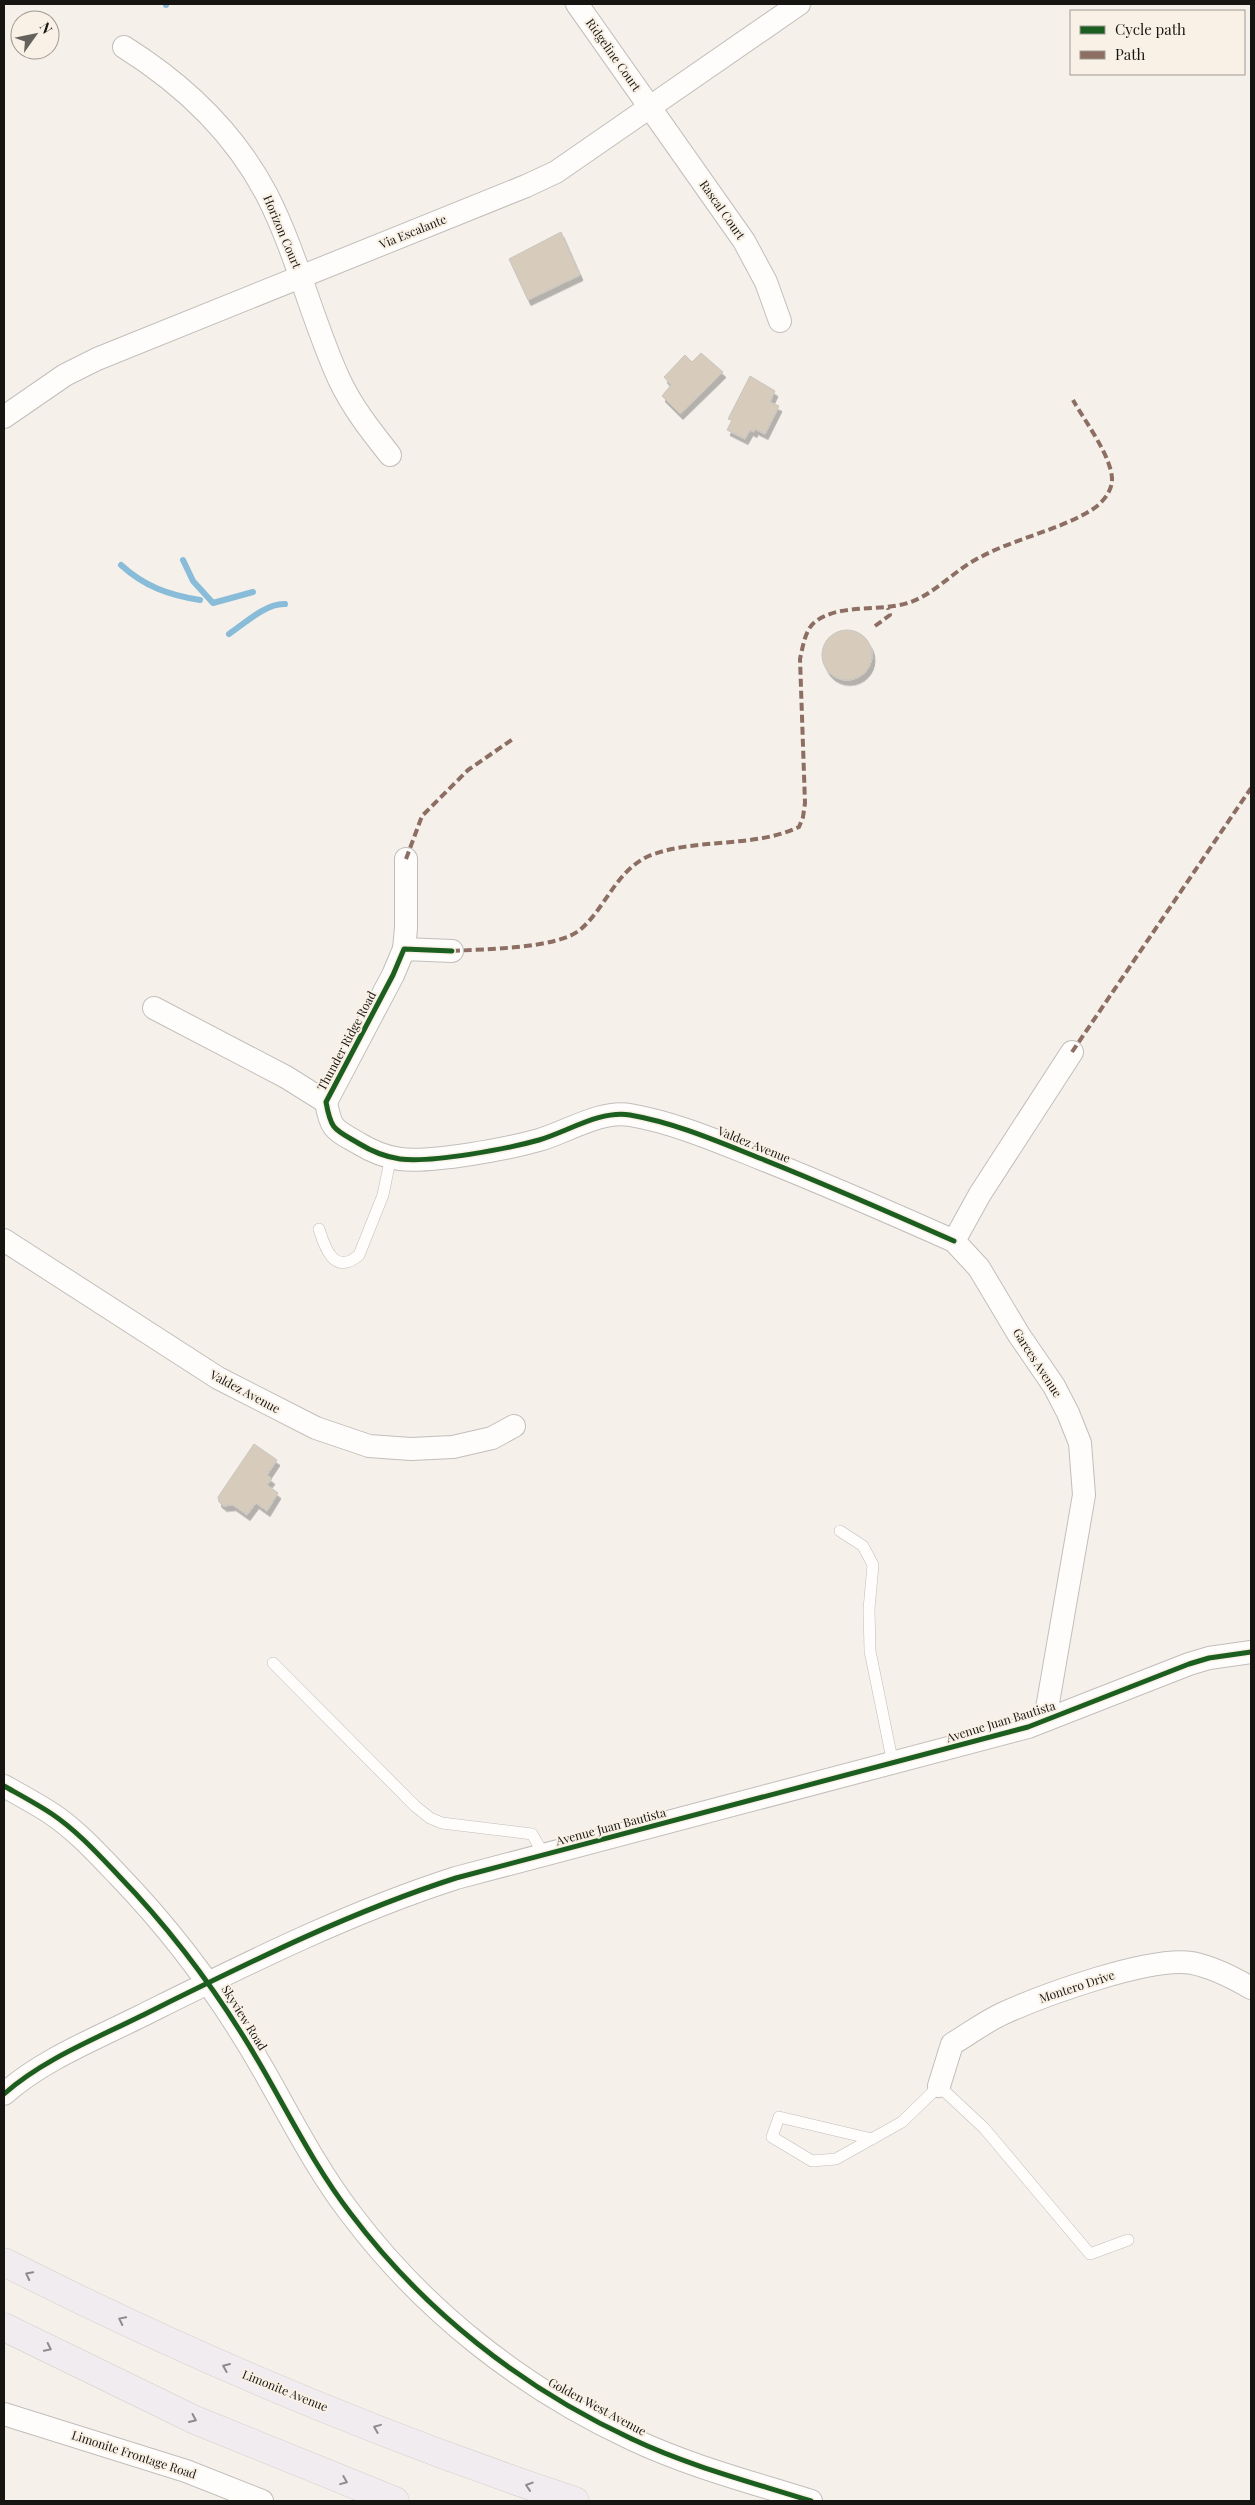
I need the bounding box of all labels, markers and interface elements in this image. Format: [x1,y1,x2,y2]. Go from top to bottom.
north arrow [10,10,60,60]
legend [1070,10,1245,75]
street label: Ridgeline Court [583,15,645,94]
text: N [36,18,57,37]
text: Cycle path [1115,19,1186,39]
text: Path [1115,44,1145,64]
street label: Rascal Court [697,177,750,243]
street label: Horizon Court [260,193,306,271]
street label: Via Escalante [376,210,449,252]
street label: Thunder Ridge Road [313,988,379,1093]
street label: Valdez Avenue [715,1122,793,1166]
street label: Garces Avenue [1010,1325,1066,1400]
street label: Valdez Avenue [207,1365,283,1416]
street label: Avenue Juan Bautista [943,1697,1057,1746]
street label: Avenue Juan Bautista [553,1804,668,1849]
street label: Montero Drive [1037,1966,1116,2006]
street label: Skyview Road [219,1982,271,2053]
one-way arrow [25,2271,34,2281]
one-way arrow [118,2316,127,2326]
one-way arrow [42,2342,51,2352]
one-way arrow [222,2362,231,2373]
street label: Limonite Avenue [240,2366,331,2415]
street label: Golden West Avenue [546,2374,649,2439]
one-way arrow [188,2413,197,2424]
one-way arrow [373,2424,382,2434]
street label: Limonite Frontage Road [70,2426,199,2482]
one-way arrow [339,2474,348,2485]
one-way arrow [525,2482,533,2492]

